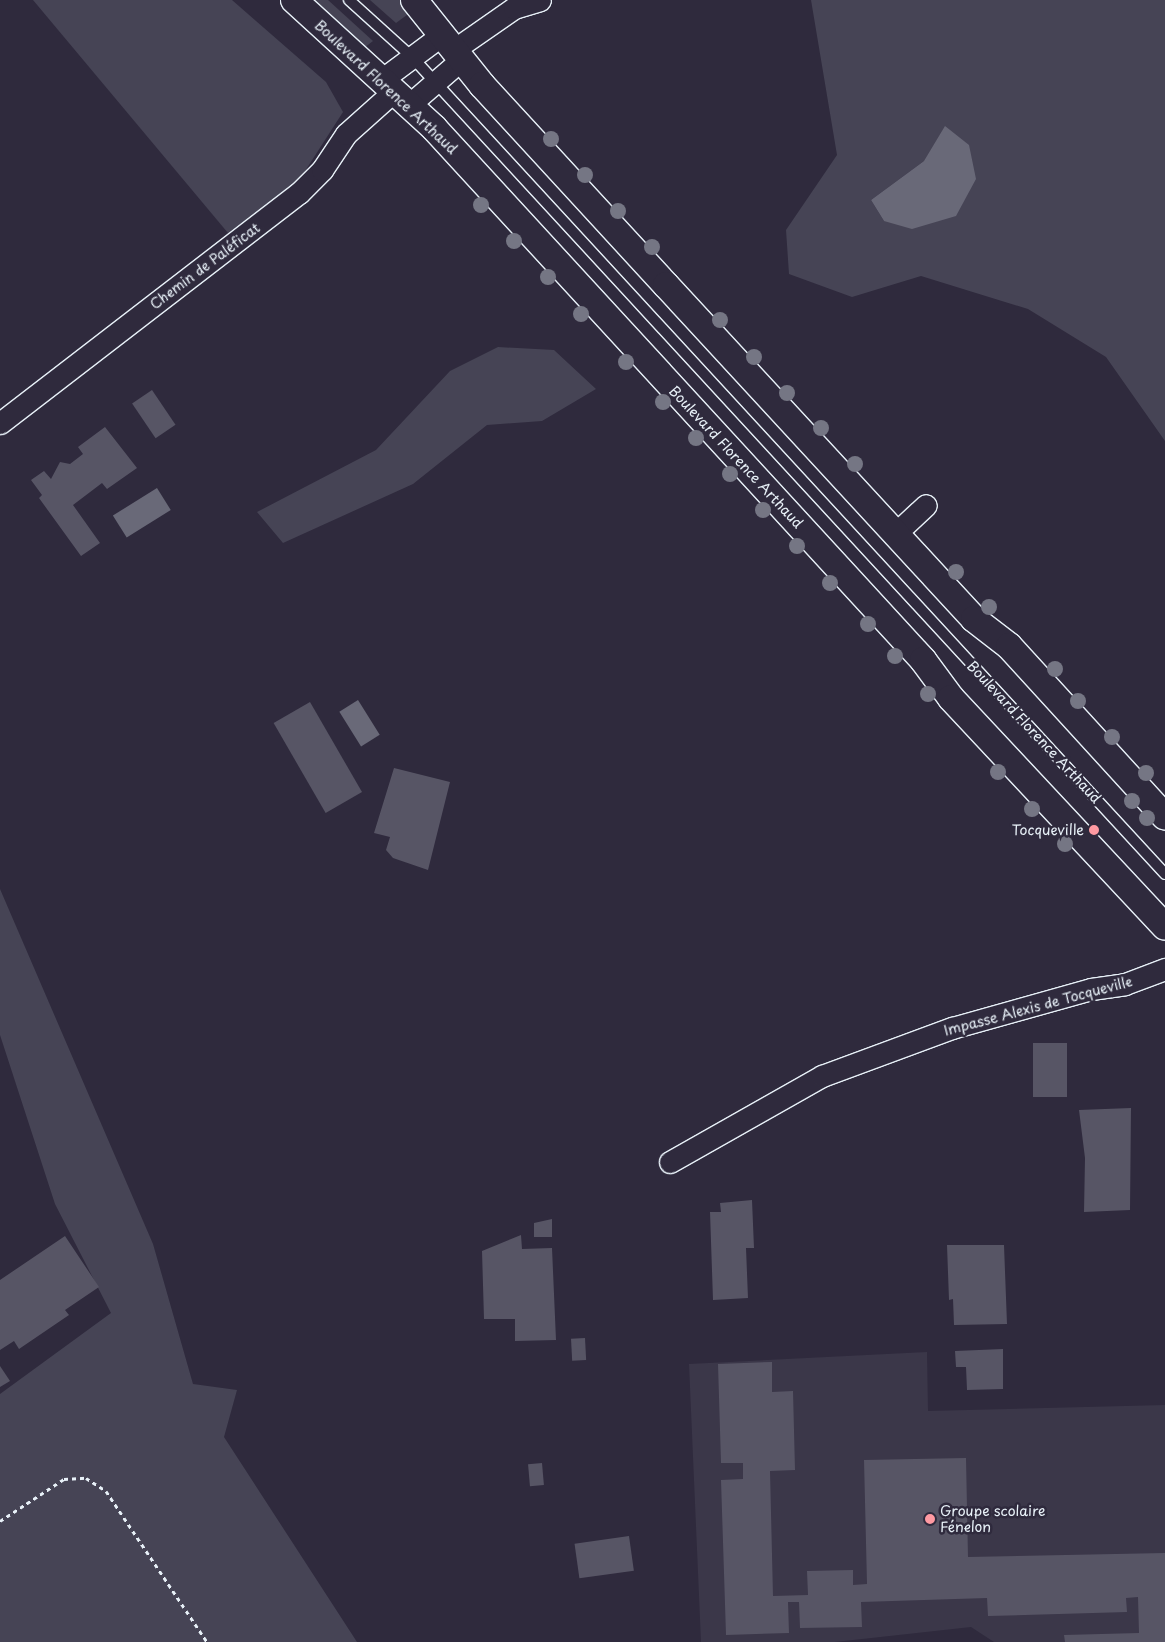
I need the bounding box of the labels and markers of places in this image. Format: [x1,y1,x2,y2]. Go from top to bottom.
place label: Tocqueville [1012,822,1084,838]
marker: Tocqueville [1088,824,1100,836]
place label: Groupe scolaire Fénelon [940,1503,1045,1535]
marker: Groupe scolaire Fénelon [924,1513,936,1525]

